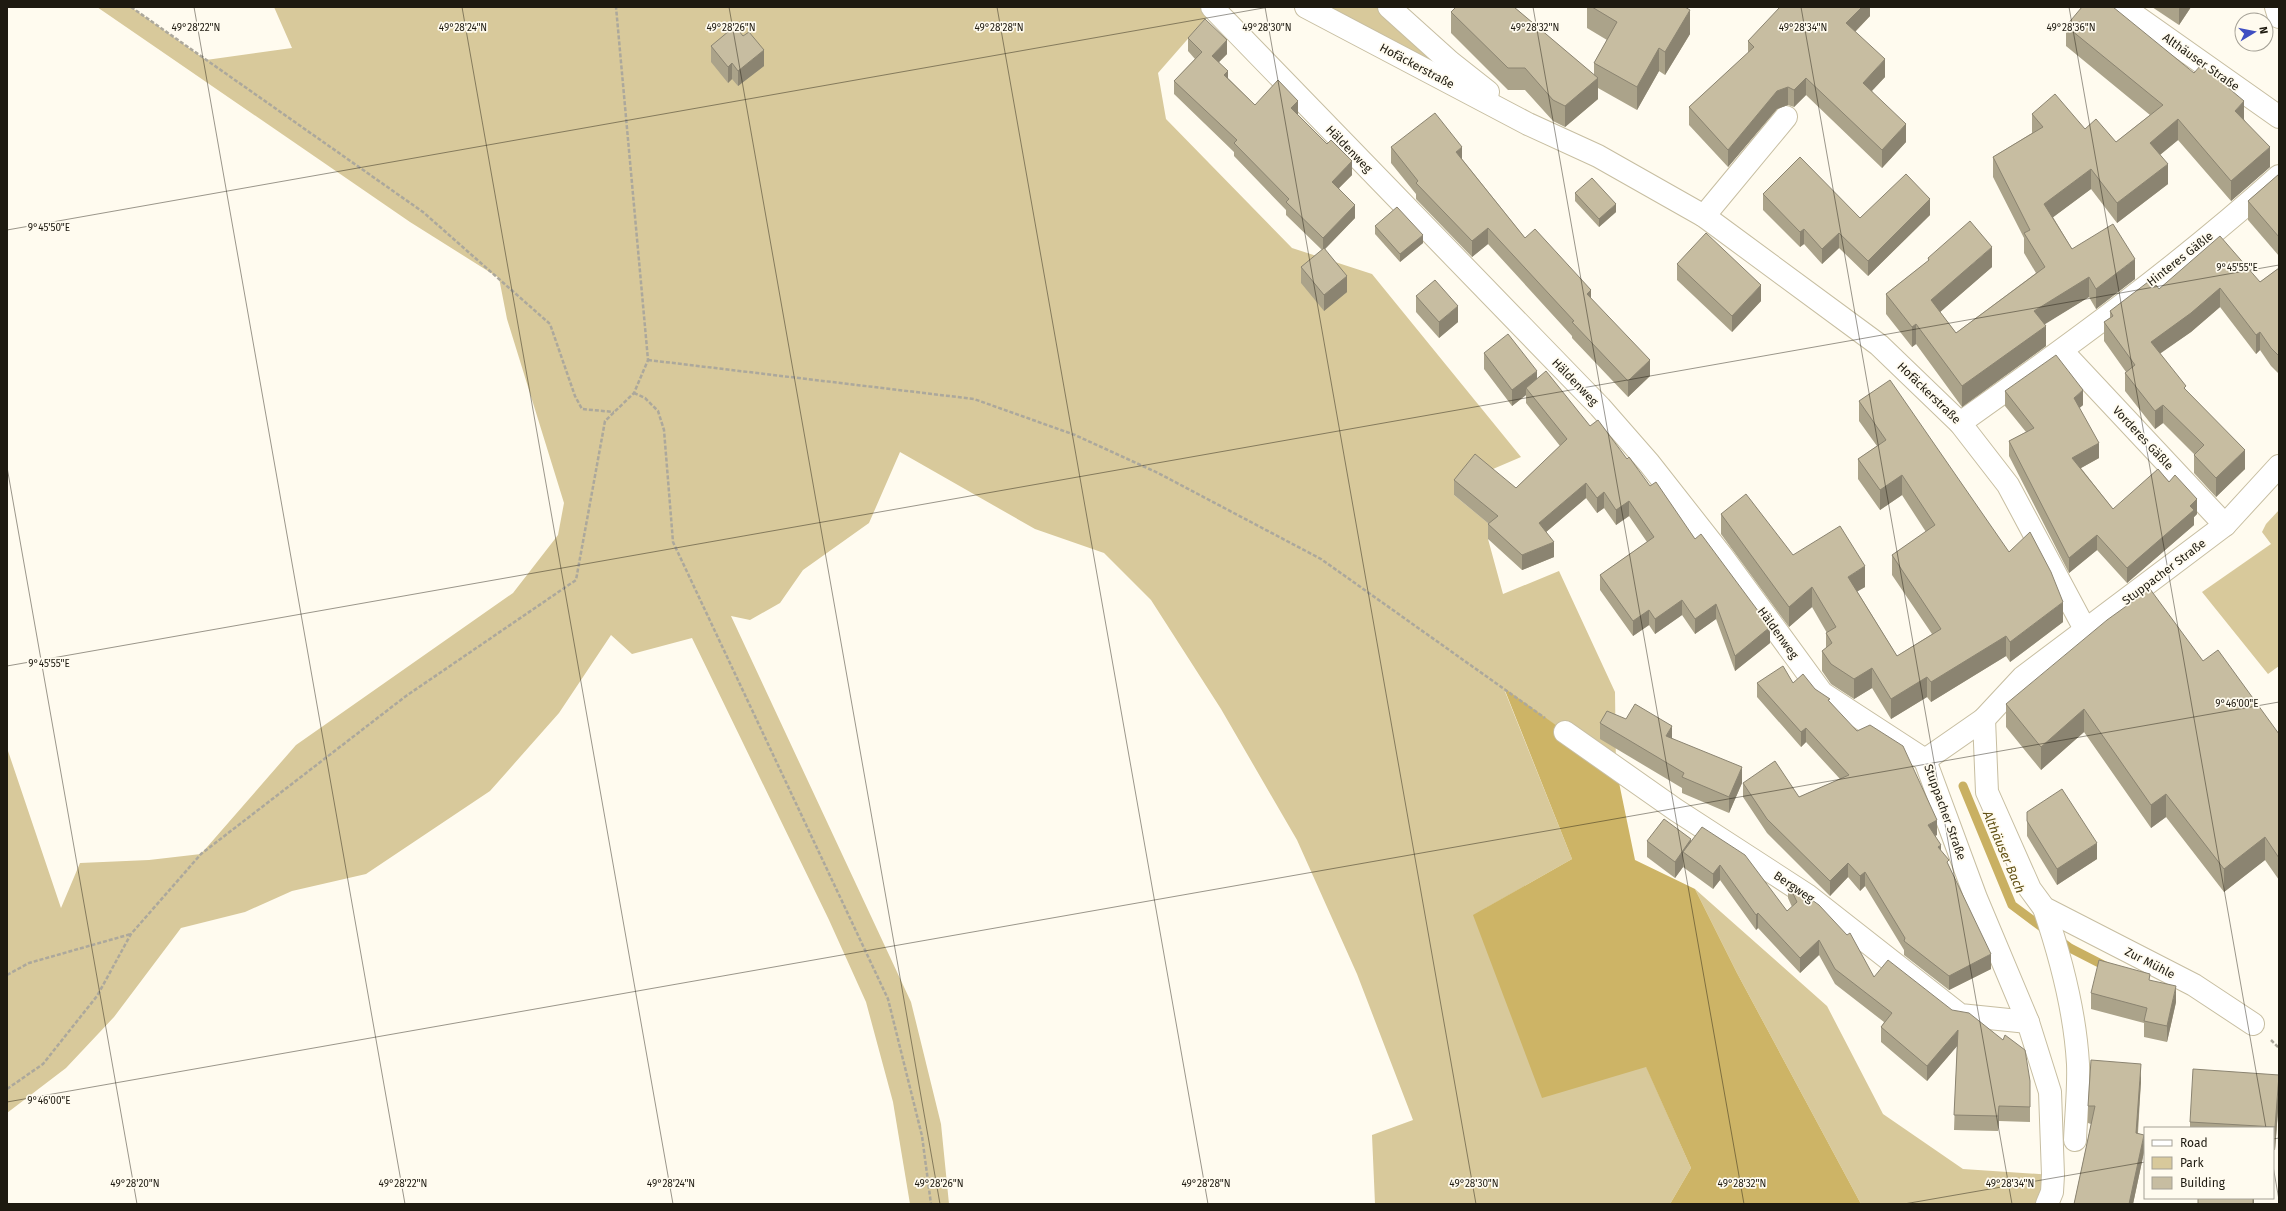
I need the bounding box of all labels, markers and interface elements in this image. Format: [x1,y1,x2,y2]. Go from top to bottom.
north arrow [2234,12,2274,52]
text: 49°28'22"N [172,22,220,34]
text: 49°28'24"N [439,22,487,34]
text: 49°28'26"N [707,22,756,34]
text: 49°28'28"N [974,22,1024,34]
text: 49°28'30"N [1242,22,1292,34]
text: 49°28'32"N [1511,22,1559,34]
text: 49°28'34"N [1779,22,1827,34]
text: 49°28'36"N [2046,22,2096,34]
text: N [2256,26,2270,35]
street label: Althäuser Straße [2160,30,2242,94]
street label: Hofäckerstraße [1377,40,1457,92]
street label: Häldenweg [1323,122,1375,176]
text: 9°45'50"E [28,222,70,234]
street label: Hinteres Gäßle [2144,229,2216,289]
text: 9°45'55"E [2216,262,2258,274]
street label: Häldenweg [1549,355,1601,409]
street label: Hofäckerstraße [1894,359,1964,427]
street label: Vorderes Gäßle [2110,403,2176,473]
street label: Stuppacher Straße [2119,536,2209,608]
street label: Häldenweg [1755,605,1802,662]
text: 9°45'55"E [28,658,70,670]
text: 9°46'00"E [2215,698,2259,710]
street label: Stuppacher Straße [1921,762,1969,862]
water label: Althäuser Bach [1979,808,2028,895]
street label: Bergweg [1771,868,1818,906]
street label: Zur Mühle [2123,944,2177,982]
text: 9°46'00"E [27,1095,71,1107]
legend [2144,1127,2274,1199]
text: Road [2180,1136,2208,1150]
text: Park [2180,1156,2204,1170]
text: Building [2180,1176,2226,1190]
text: 49°28'20"N [110,1178,160,1190]
text: 49°28'22"N [379,1178,427,1190]
text: 49°28'24"N [647,1178,695,1190]
text: 49°28'26"N [915,1178,964,1190]
text: 49°28'28"N [1181,1178,1231,1190]
text: 49°28'30"N [1449,1178,1499,1190]
text: 49°28'32"N [1718,1178,1766,1190]
text: 49°28'34"N [1986,1178,2034,1190]

